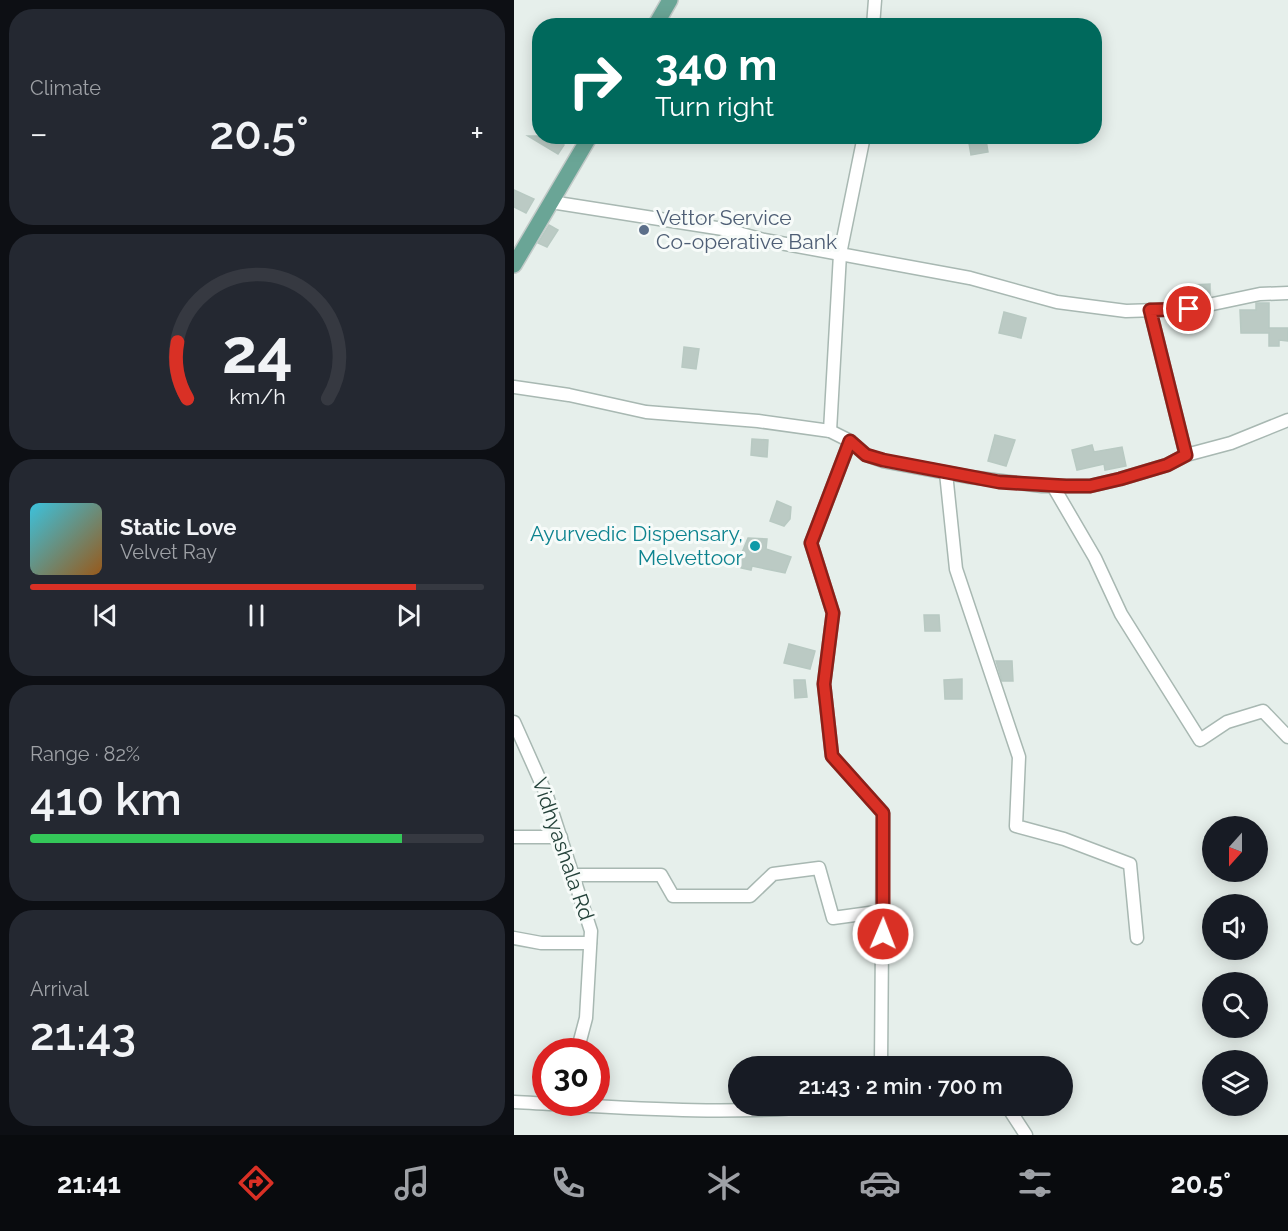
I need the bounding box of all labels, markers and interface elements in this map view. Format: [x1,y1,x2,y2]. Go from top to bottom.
text: 340 m [655,41,777,90]
icon: right [556,42,634,120]
text: Climate [30,76,101,100]
text: Turn right [655,91,774,122]
text: 20.5° [209,107,309,160]
text: − [30,114,48,153]
text: + [470,114,484,153]
place label: Vettor Service Co-operative Bank [656,205,837,254]
marker: Vettor Service Co-operative Bank [637,223,651,237]
pin [1163,283,1214,334]
icon: arrive [1172,292,1205,325]
text: 24 [222,314,292,388]
text: km/h [229,385,285,410]
text: Static Love [120,514,237,540]
place label: Ayurvedic Dispensary, Melvettoor [530,521,744,570]
marker: Ayurvedic Dispensary, Melvettoor [748,539,762,553]
text: Velvet Ray [120,540,217,564]
icon: previous [89,599,122,632]
icon: pause [240,599,273,632]
icon: next [392,599,425,632]
text: Range · 82% [30,742,140,766]
text: 410 km [30,773,182,826]
street label: Vidhyashala Rd [527,774,600,923]
north arrow [1202,816,1268,882]
map controls [1202,816,1268,1116]
button: sound [1202,894,1268,960]
position arrow [851,902,915,966]
button: search [1202,972,1268,1038]
text: Arrival [30,977,89,1001]
text: 21:43 [30,1008,136,1061]
speed limit sign: 30 [532,1038,610,1116]
button: layers [1202,1050,1268,1116]
text: 21:43 · 2 min · 700 m [798,1073,1003,1099]
icon: directions [235,1162,277,1204]
icon: music [391,1162,433,1204]
icon: phone [547,1162,589,1204]
icon: climate [703,1162,745,1204]
icon: car [859,1162,901,1204]
icon: filters [1014,1162,1056,1204]
text: 21:41 [57,1168,121,1199]
text: 20.5° [1170,1168,1231,1199]

